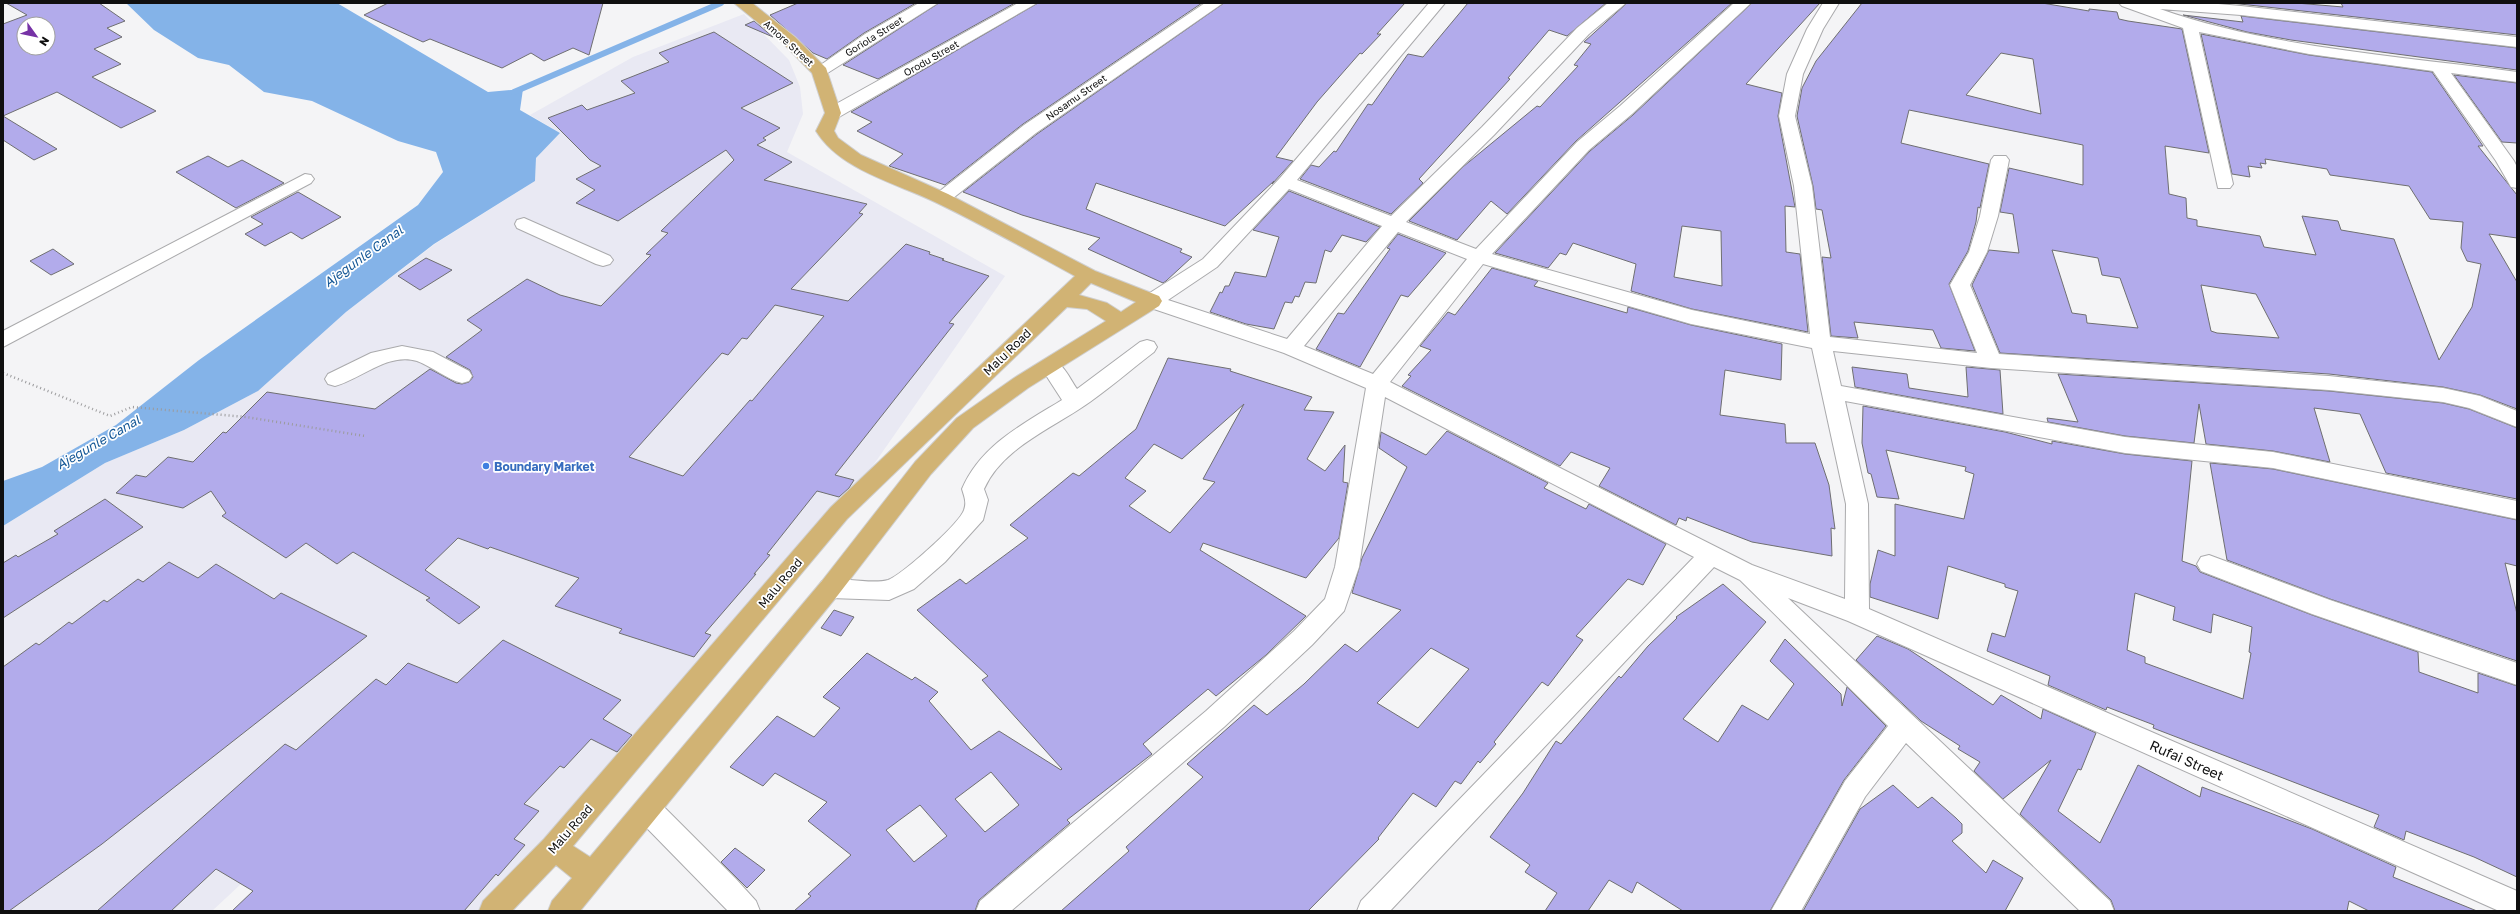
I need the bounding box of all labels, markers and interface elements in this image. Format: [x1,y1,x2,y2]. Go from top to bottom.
street label: Goriola Street [843,13,905,59]
north arrow [16,16,56,56]
street label: Amore Street [761,17,817,69]
text: N [37,35,53,49]
street label: Orodu Street [901,37,961,79]
street label: Nosamu Street [1043,72,1109,122]
water label: Ajegunle Canal [320,221,406,290]
street label: Malu Road [980,326,1034,378]
water label: Ajegunle Canal [53,411,143,472]
place label: Boundary Market [494,459,595,474]
marker: Boundary Market [481,461,491,471]
street label: Malu Road [755,555,805,611]
street label: Rufai Street [2147,736,2227,784]
street label: Malu Road [544,801,596,857]

